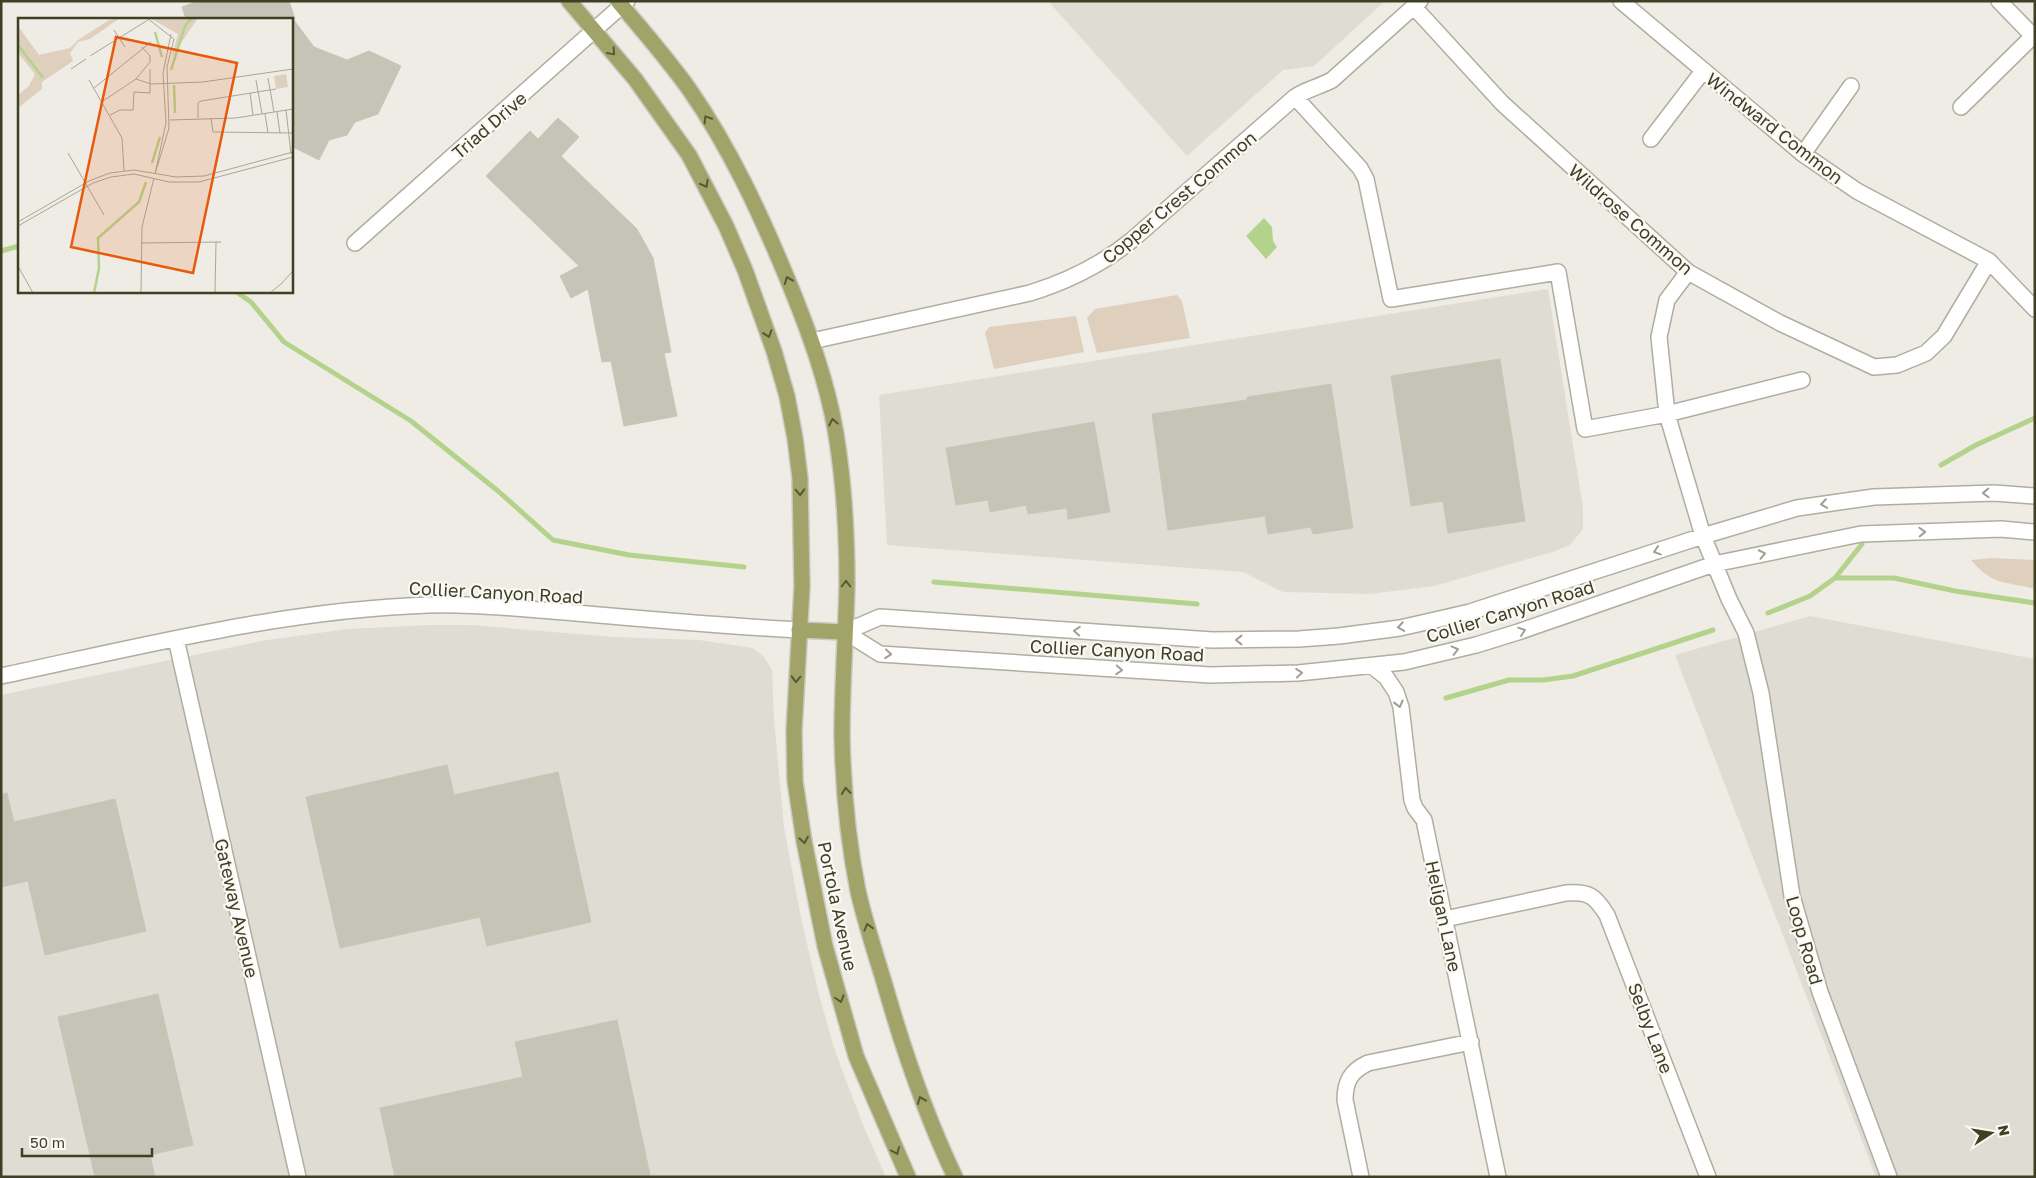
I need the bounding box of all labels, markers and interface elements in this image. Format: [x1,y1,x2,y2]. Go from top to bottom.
inset map [18,18,292,292]
one-way arrow [606,46,615,55]
street label: Windward Common [1702,68,1848,188]
street label: Triad Drive [447,87,531,163]
one-way arrow [704,115,714,124]
street label: Copper Crest Common [1097,126,1261,268]
street label: Wildrose Common [1564,159,1698,279]
one-way arrow [699,179,709,188]
one-way arrow [783,276,793,284]
one-way arrow [762,329,772,338]
one-way arrow [828,418,839,426]
one-way arrow [1982,488,1990,498]
one-way arrow [795,489,806,497]
one-way arrow [1820,498,1828,509]
one-way arrow [1918,526,1926,537]
one-way arrow [1653,545,1662,555]
one-way arrow [1757,549,1766,560]
street label: Collier Canyon Road [1423,575,1597,647]
street label: Collier Canyon Road [408,576,584,608]
one-way arrow [841,579,851,587]
one-way arrow [1397,622,1405,632]
one-way arrow [1073,626,1081,637]
one-way arrow [1518,627,1526,637]
street label: Collier Canyon Road [1029,634,1205,666]
one-way arrow [1235,635,1242,645]
one-way arrow [1450,645,1459,656]
one-way arrow [884,648,892,659]
one-way arrow [1116,664,1124,675]
one-way arrow [1296,667,1304,678]
one-way arrow [790,675,801,683]
one-way arrow [1393,700,1404,709]
one-way arrow [841,786,852,794]
street label: Gateway Avenue [210,836,264,980]
one-way arrow [799,836,809,845]
street label: Portola Avenue [814,839,862,973]
street label: Heligan Lane [1421,858,1467,974]
street label: Loop Road [1782,893,1828,987]
one-way arrow [863,922,874,931]
street label: Selby Lane [1624,980,1678,1076]
one-way arrow [835,994,845,1002]
one-way arrow [917,1096,927,1105]
north arrow [1966,1108,2016,1158]
text: N [1995,1123,2014,1137]
scale bar [22,1126,152,1158]
text: 50 m [30,1133,65,1151]
one-way arrow [890,1146,900,1155]

